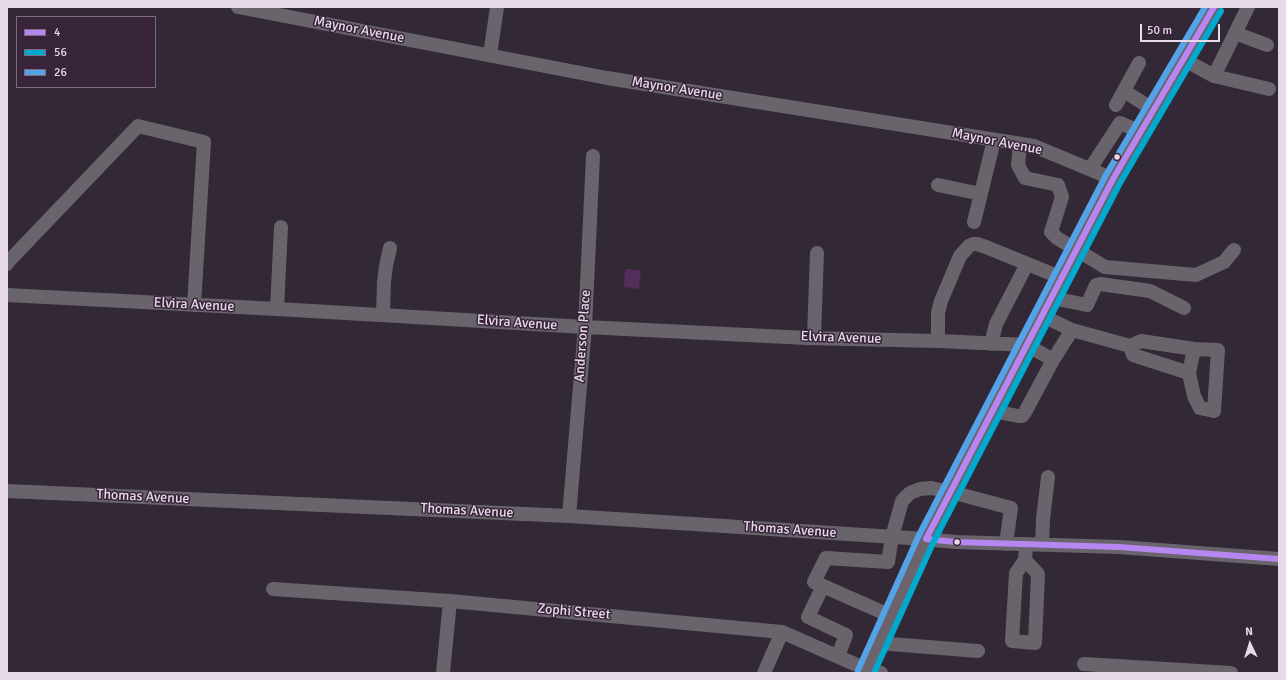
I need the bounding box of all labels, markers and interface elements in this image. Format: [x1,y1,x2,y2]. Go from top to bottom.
street label: Maynor Avenue [312,13,406,47]
legend [16,16,156,88]
scale bar [1142,16,1222,42]
text: 50 m [1147,23,1172,38]
text: 4 [54,25,60,40]
text: 56 [54,45,67,60]
text: 26 [54,65,67,80]
street label: Maynor Avenue [630,74,724,104]
street label: Maynor Avenue [950,125,1044,159]
unlabelled marker [1112,152,1122,162]
street label: Anderson Place [571,289,595,383]
street label: Elvira Avenue [153,294,235,316]
street label: Elvira Avenue [476,312,558,334]
street label: Elvira Avenue [800,328,882,348]
street label: Thomas Avenue [96,486,190,508]
street label: Thomas Avenue [420,500,514,522]
street label: Thomas Avenue [743,518,837,542]
unlabelled marker [952,537,962,547]
street label: Zophi Street [537,600,611,624]
north arrow [1230,624,1270,664]
text: N [1245,625,1253,638]

